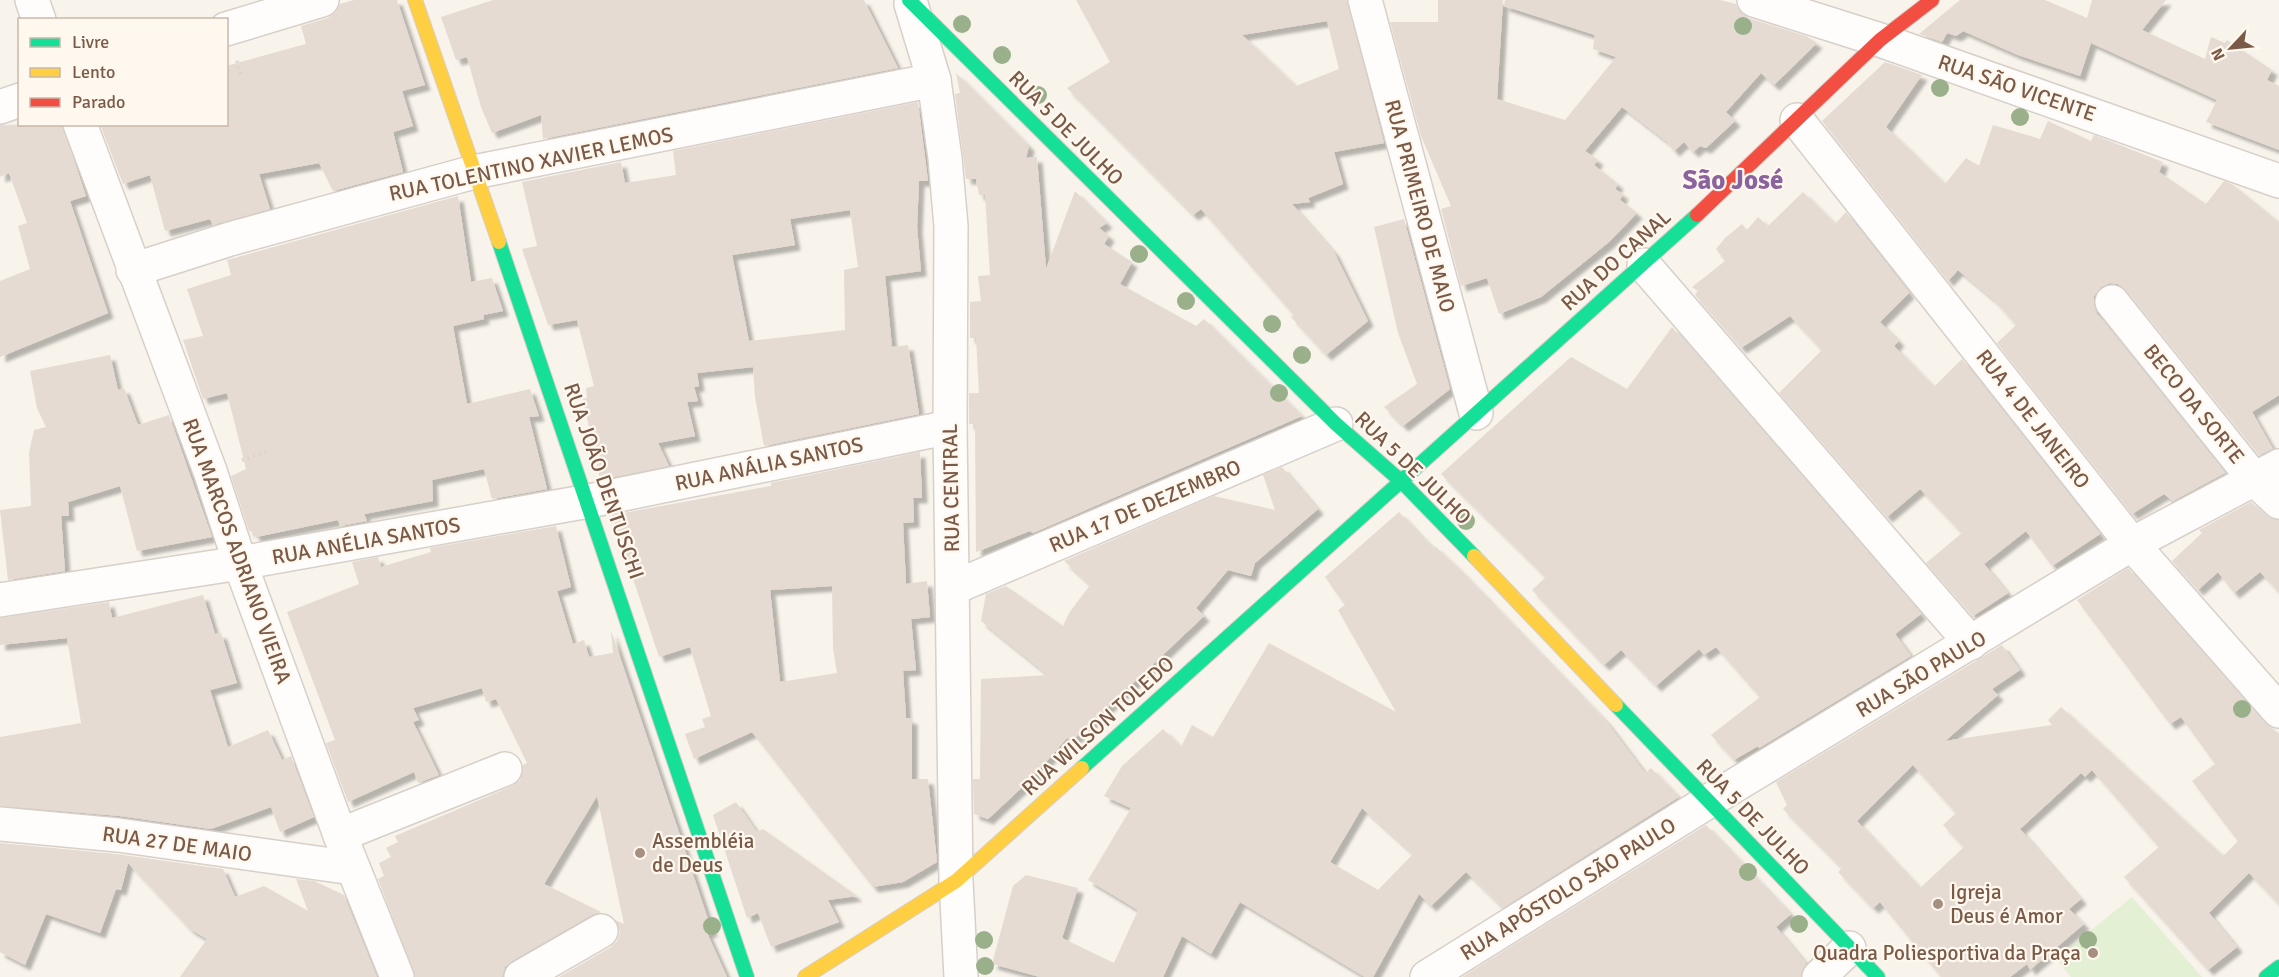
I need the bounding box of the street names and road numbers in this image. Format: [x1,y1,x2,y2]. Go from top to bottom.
street label: RUA SÃO VICENTE [1935,49,2099,127]
street label: RUA 5 DE JULHO [1003,65,1129,191]
street label: RUA PRIMEIRO DE MAIO [1379,96,1461,316]
street label: RUA TOLENTINO XAVIER LEMOS [387,121,675,207]
street label: RUA DO CANAL [1556,204,1676,316]
street label: BECO DA SORTE [2138,339,2250,469]
street label: RUA 4 DE JANEIRO [1970,344,2096,494]
street label: RUA JOÃO DENTUSCHI [558,379,650,583]
street label: RUA 5 DE JULHO [1349,406,1477,530]
street label: RUA MARCOS ADRIANO VIEIRA [177,415,297,687]
street label: RUA CENTRAL [937,423,965,553]
street label: RUA ANÁLIA SANTOS [673,431,865,497]
street label: RUA 17 DE DEZEMBRO [1045,454,1245,558]
street label: RUA ANÉLIA SANTOS [270,512,462,570]
street label: RUA SÃO PAULO [1851,625,1991,723]
street label: RUA WILSON TOLEDO [1016,651,1180,801]
street label: RUA 5 DE JULHO [1691,753,1815,881]
street label: RUA APÓSTOLO SÃO PAULO [1455,812,1681,966]
street label: RUA 27 DE MAIO [101,821,253,867]

